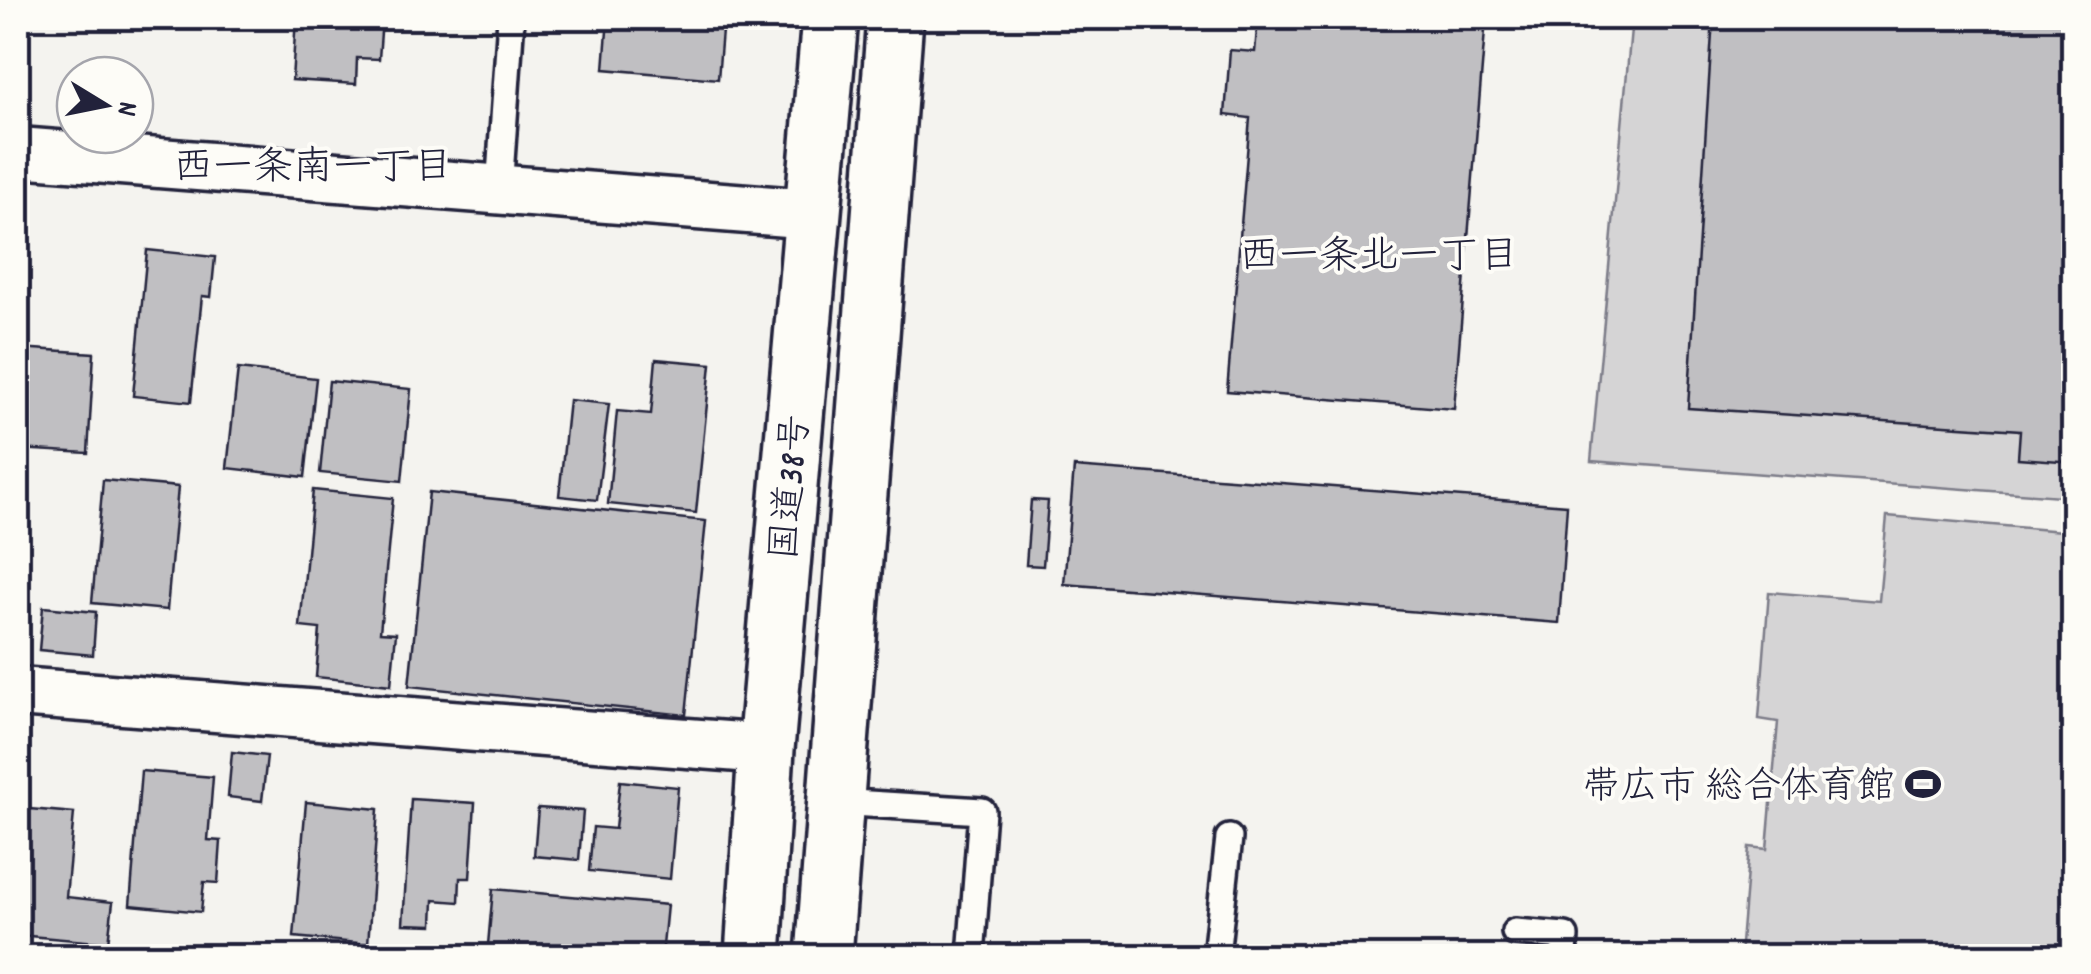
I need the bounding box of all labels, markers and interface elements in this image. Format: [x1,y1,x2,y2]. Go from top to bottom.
north arrow [55,55,155,155]
text: N [104,98,146,119]
district label: 西一条南一丁目 [173,142,453,199]
district label: 西一条北一丁目 [1239,231,1519,288]
street label: 国道38号 [760,412,827,563]
place label: 帯広市 総合体育館 [1582,762,1895,817]
sports icon: 帯広市 総合体育館 [1904,765,1942,803]

